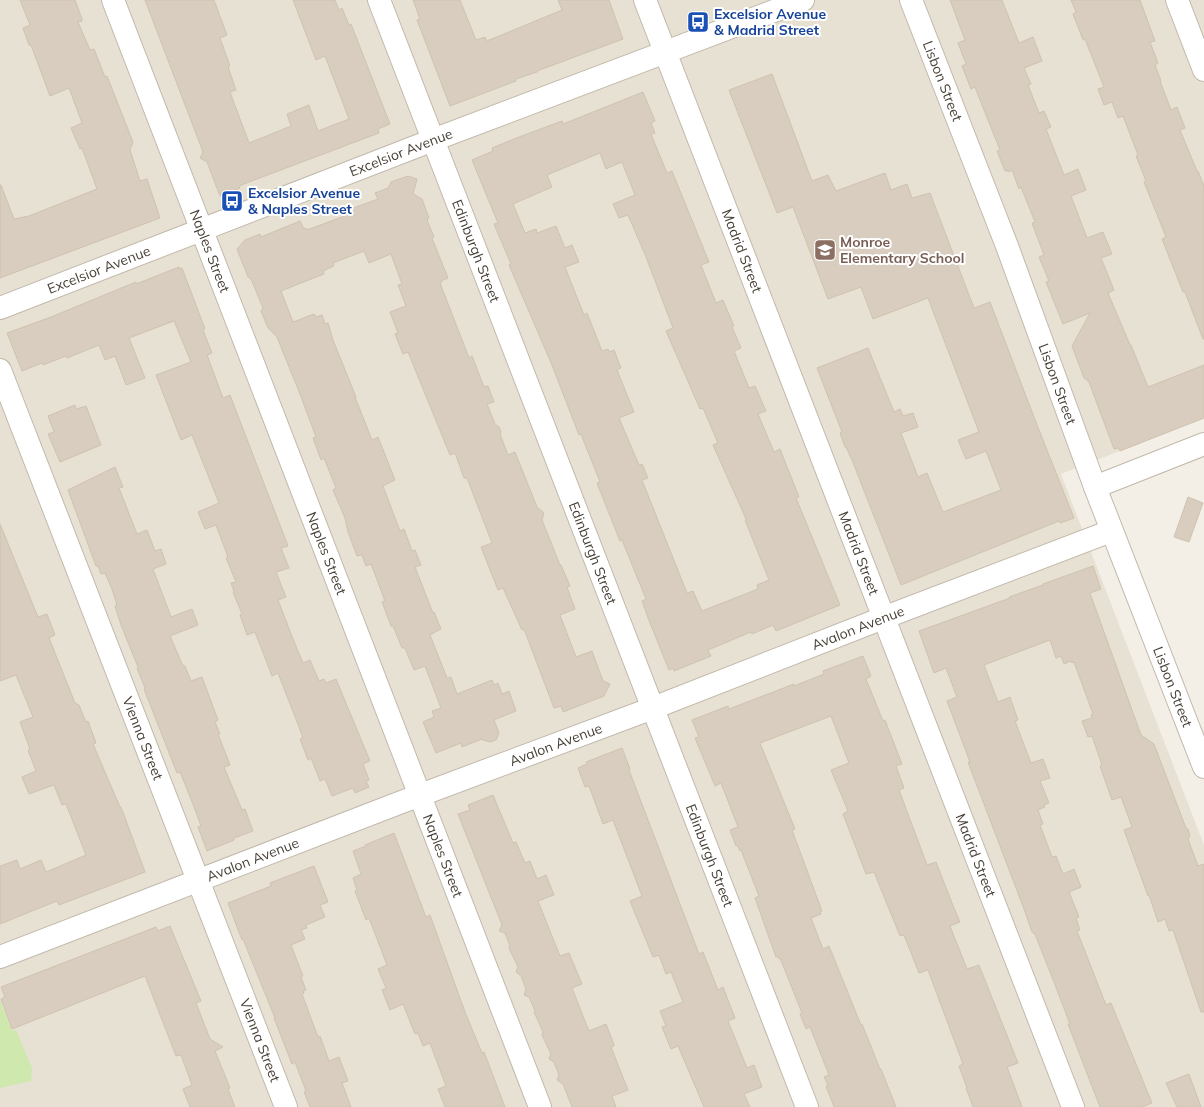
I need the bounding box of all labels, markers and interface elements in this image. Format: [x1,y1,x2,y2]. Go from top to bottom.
place label: Excelsior Avenue & Madrid Street [714,5,826,39]
bus stop icon: Excelsior Avenue & Madrid Street [685,9,711,35]
street label: Lisbon Street [919,38,966,124]
street label: Excelsior Avenue [347,124,455,181]
place label: Excelsior Avenue & Naples Street [248,184,360,218]
bus stop icon: Excelsior Avenue & Naples Street [219,188,245,214]
street label: Edinburgh Street [448,197,504,305]
street label: Naples Street [186,207,234,295]
street label: Madrid Street [718,207,766,295]
place label: Monroe Elementary School [840,233,964,267]
school or university icon: Monroe Elementary School [812,237,838,263]
street label: Excelsior Avenue [45,242,153,298]
street label: Lisbon Street [1034,341,1080,427]
street label: Edinburgh Street [565,499,621,607]
street label: Naples Street [302,509,351,597]
street label: Madrid Street [835,509,883,598]
street label: Avalon Avenue [809,602,907,654]
street label: Lisbon Street [1149,644,1197,730]
street label: Vienna Street [119,694,167,783]
street label: Avalon Avenue [507,719,605,770]
street label: Edinburgh Street [682,801,738,909]
street label: Naples Street [419,811,467,900]
street label: Madrid Street [951,811,1000,900]
street label: Avalon Avenue [204,833,302,885]
street label: Vienna Street [236,996,284,1085]

